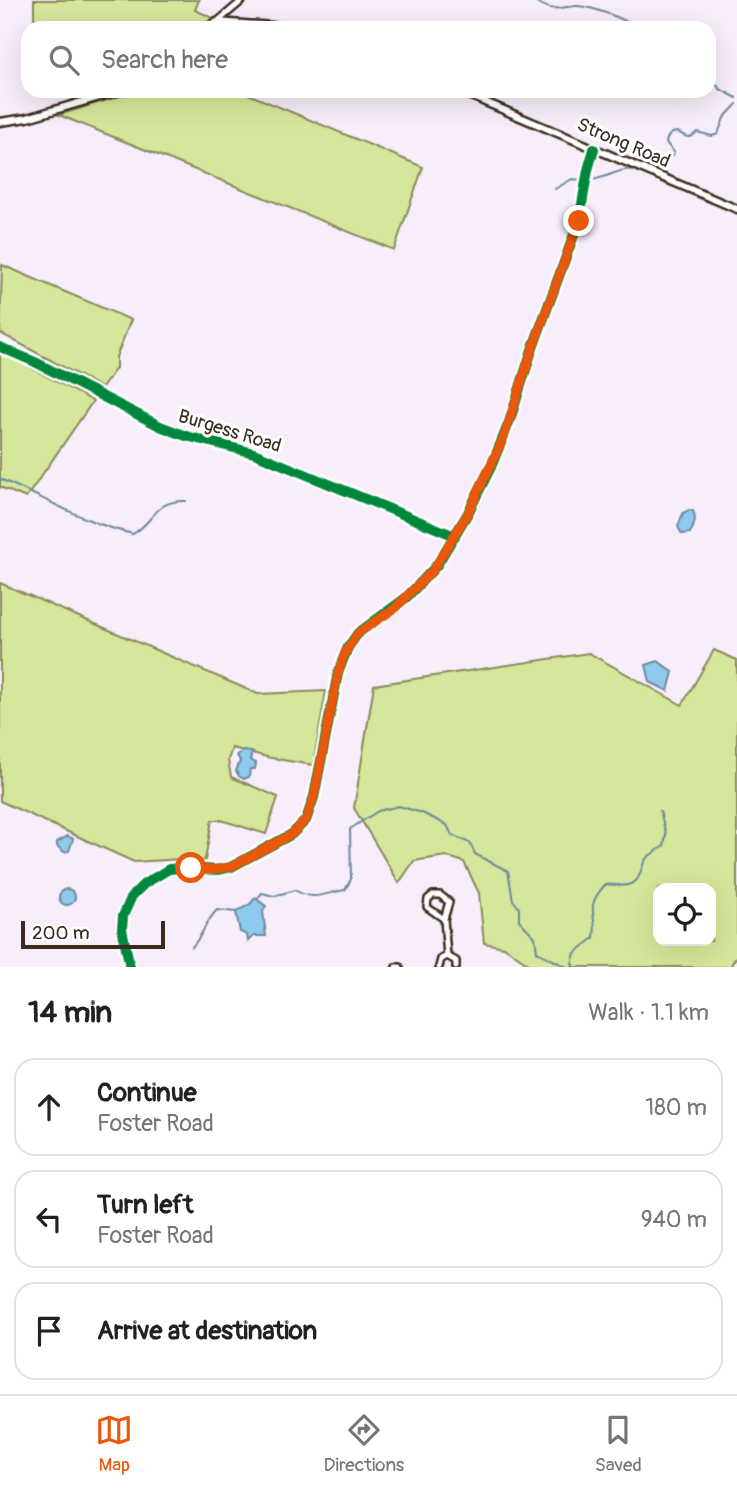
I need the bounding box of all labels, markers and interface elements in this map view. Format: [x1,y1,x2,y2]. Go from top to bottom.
search box [21,21,716,98]
icon: search [45,41,83,79]
text: Search here [101,44,228,76]
street label: Strong Road [573,113,674,173]
route end [563,205,594,236]
street label: Burgess Road [175,404,284,458]
route start [175,852,206,883]
map controls [653,883,716,946]
button: locate [653,883,716,946]
scale bar [21,918,164,950]
text: 200 m [32,921,90,945]
text: 14 min [28,994,112,1031]
text: Walk · 1.1 km [588,998,709,1027]
text: Continue [97,1077,197,1109]
icon: ahead [30,1088,68,1126]
text: 180 m [645,1093,707,1122]
text: Foster Road [97,1109,214,1138]
text: Turn left [97,1189,193,1221]
icon: left [30,1200,68,1238]
text: 940 m [641,1205,707,1234]
text: Foster Road [97,1221,214,1250]
icon: arrive [30,1312,68,1350]
text: Arrive at destination [97,1315,317,1347]
tab: Map [95,1411,133,1477]
tab: Directions [324,1411,404,1477]
tab: Saved [595,1411,642,1477]

